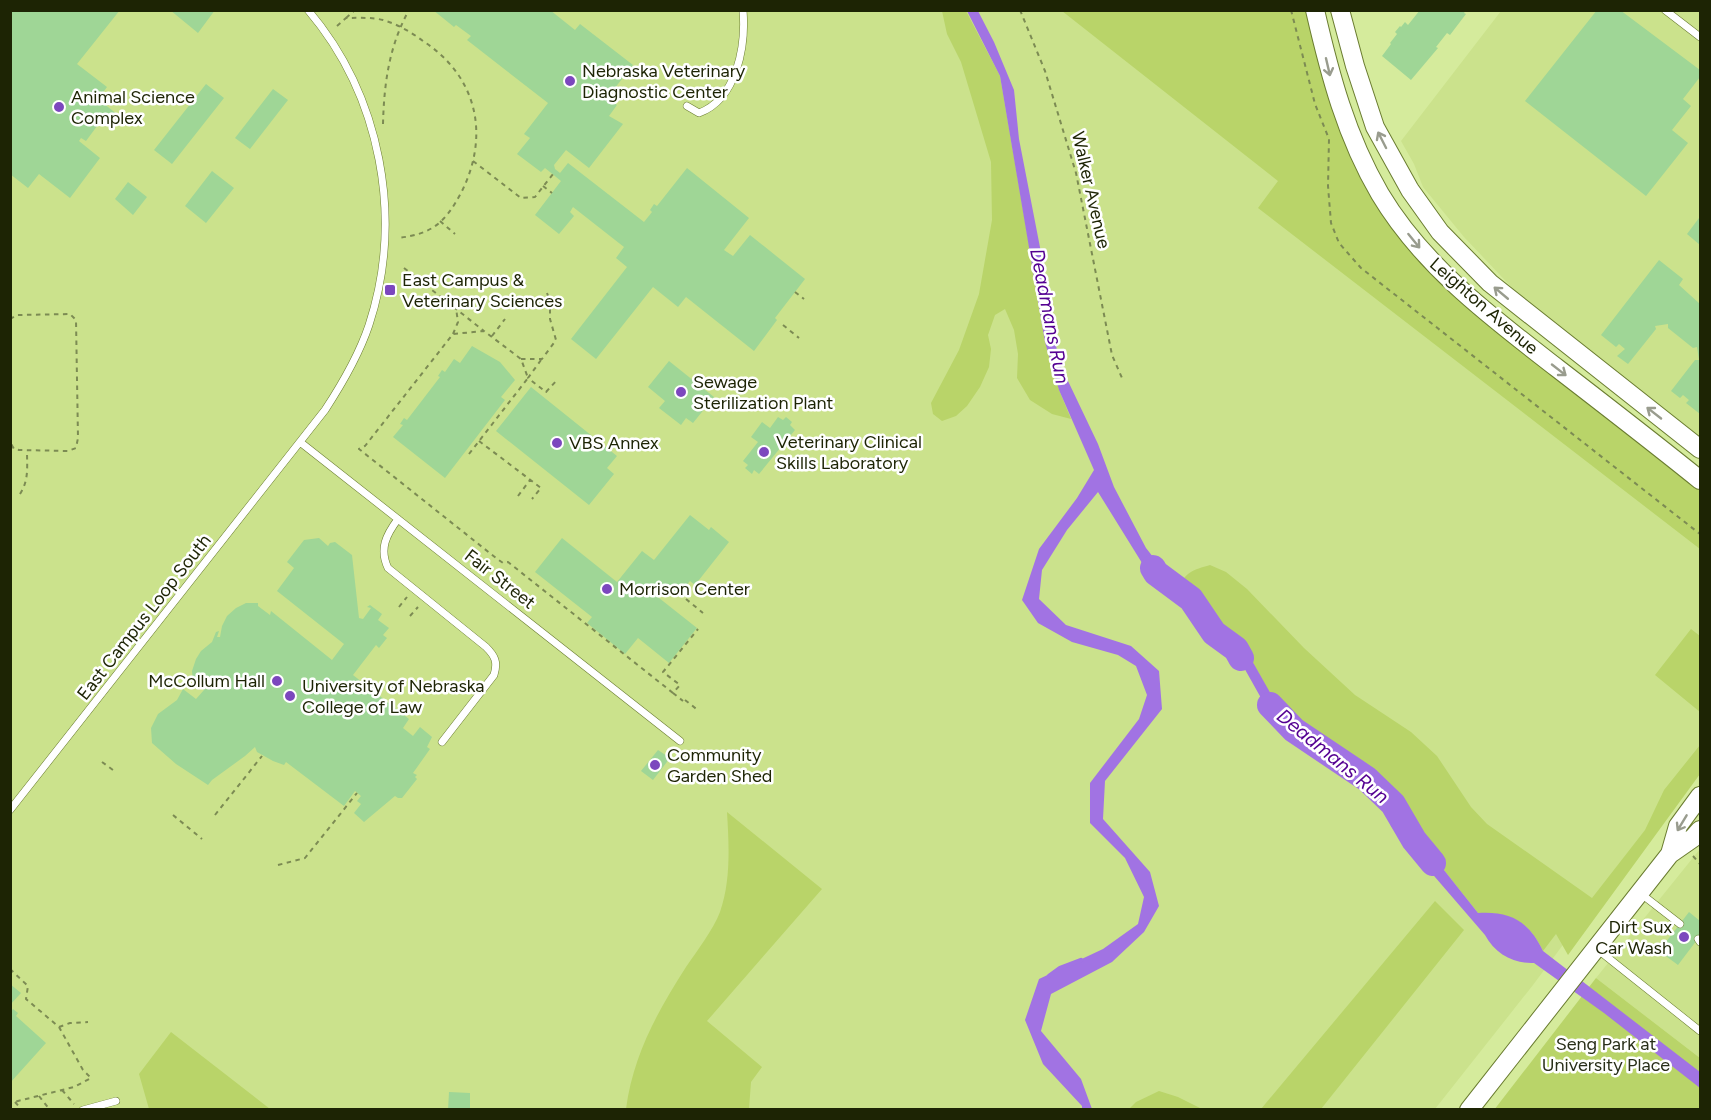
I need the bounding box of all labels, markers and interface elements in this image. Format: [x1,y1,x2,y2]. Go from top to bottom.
one-way arrow [1323,58,1335,77]
place label: Nebraska Veterinary Diagnostic Center [582,60,746,103]
marker: Nebraska Veterinary Diagnostic Center [563,74,577,88]
place label: Animal Science Complex [71,86,195,129]
marker: Animal Science Complex [52,100,66,114]
street label: Walker Avenue [1067,129,1115,251]
one-way arrow [1376,132,1387,150]
one-way arrow [1407,233,1421,248]
water label: Deadmans Run [1025,246,1075,386]
street label: Leighton Avenue [1425,253,1543,359]
place label: East Campus & Veterinary Sciences [402,269,562,312]
marker: East Campus & Veterinary Sciences [383,283,397,297]
one-way arrow [1493,286,1509,299]
one-way arrow [1551,364,1567,377]
place label: Sewage Sterilization Plant [693,371,834,414]
marker: Sewage Sterilization Plant [674,385,688,399]
one-way arrow [1647,407,1663,420]
place label: Veterinary Clinical Skills Laboratory [776,431,922,474]
place label: VBS Annex [569,432,659,454]
marker: VBS Annex [550,436,564,450]
marker: Veterinary Clinical Skills Laboratory [757,445,771,459]
street label: East Campus Loop South [72,530,216,704]
street label: Fair Street [460,544,540,614]
place label: Morrison Center [619,578,750,600]
marker: Morrison Center [600,582,614,596]
place label: McCollum Hall [148,670,265,692]
marker: McCollum Hall [270,674,284,688]
place label: University of Nebraska College of Law [302,675,485,718]
marker: University of Nebraska College of Law [283,689,297,703]
water label: Deadmans Run [1272,703,1394,809]
place label: Community Garden Shed [667,744,772,787]
marker: Community Garden Shed [648,758,662,772]
one-way arrow [1676,814,1688,831]
place label: Dirt Sux Car Wash [1595,916,1672,959]
marker: Dirt Sux Car Wash [1677,930,1691,944]
park label: Seng Park at University Place [1542,1033,1670,1076]

